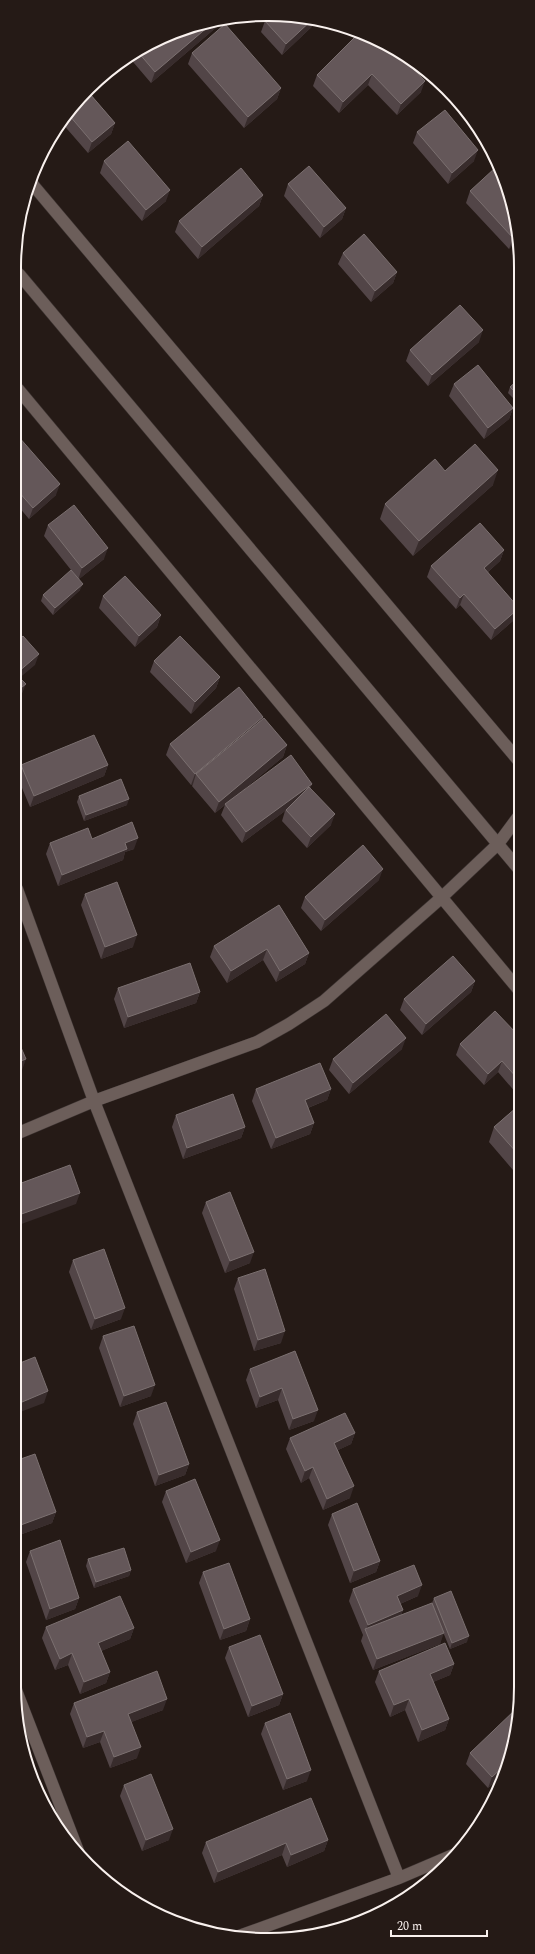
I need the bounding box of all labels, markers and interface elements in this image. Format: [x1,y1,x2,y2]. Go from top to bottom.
scale bar [391,1912,487,1938]
text: 20 m [397,1917,422,1936]

